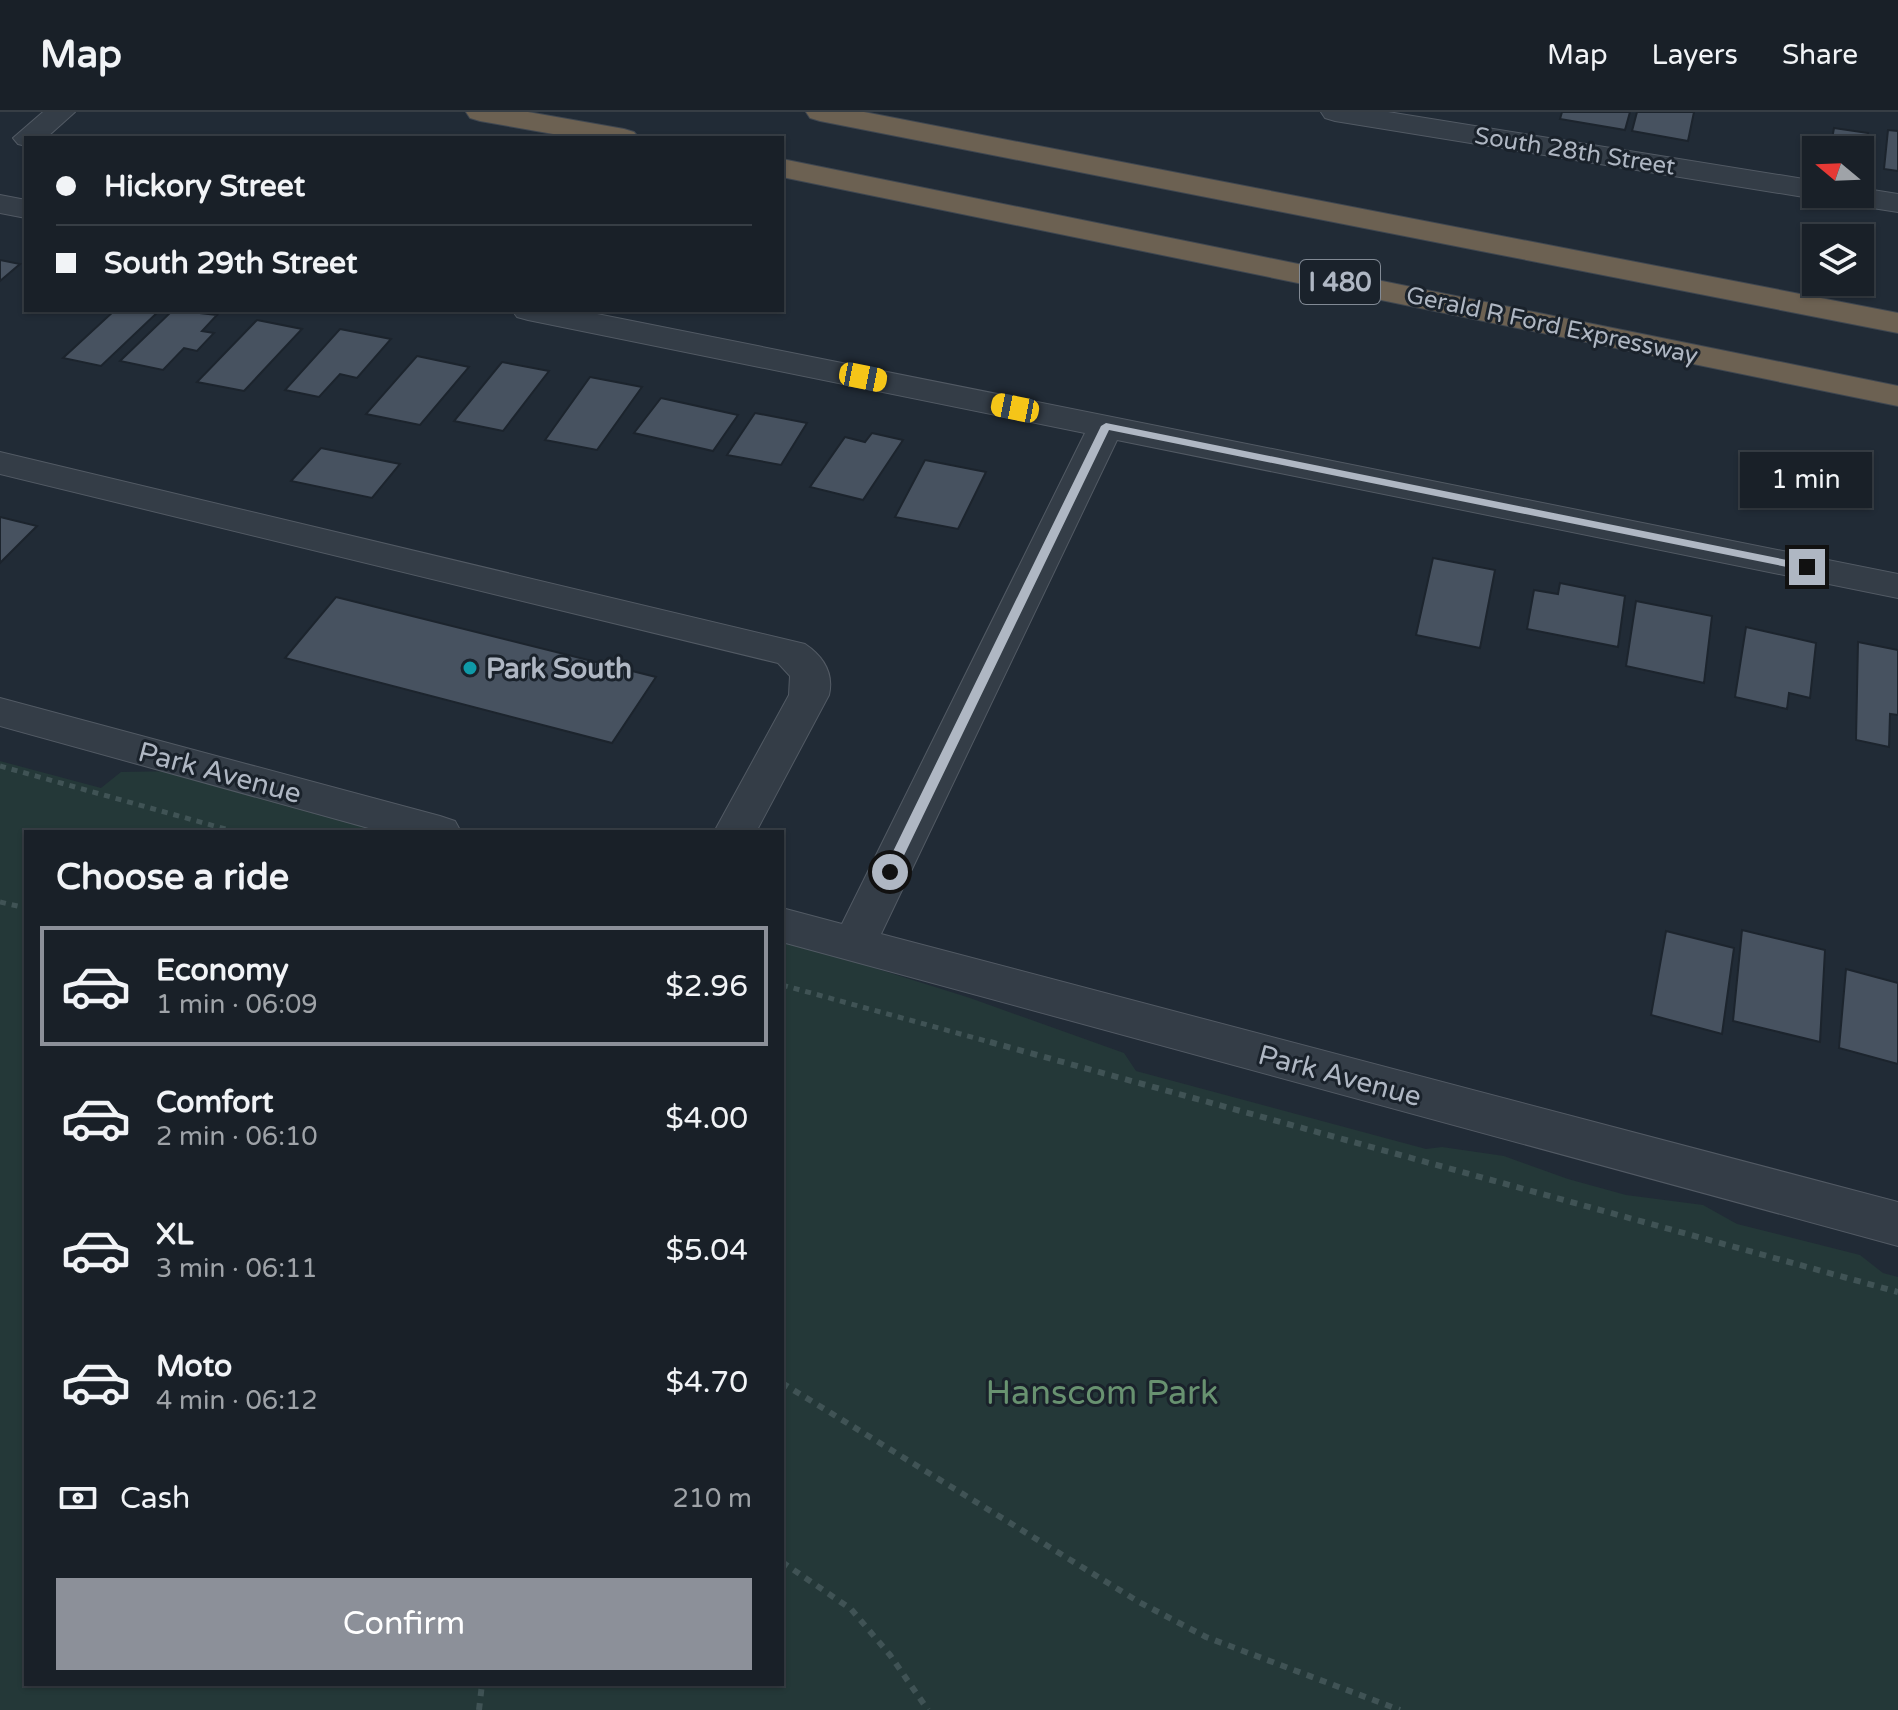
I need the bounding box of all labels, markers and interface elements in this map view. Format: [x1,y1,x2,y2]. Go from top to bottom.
text: Map [40,32,122,78]
text: Map [1547,38,1608,72]
text: Layers [1652,38,1738,72]
text: Share [1782,38,1858,72]
street label: South 28th Street [1473,121,1677,182]
north arrow [1802,136,1874,208]
map controls [1802,136,1874,296]
text: Hickory Street [104,168,305,205]
button: layers [1802,224,1874,296]
text: South 29th Street [104,245,357,282]
road number: I 480 [1300,260,1380,304]
street label: Gerald R Ford Expressway [1403,280,1700,371]
car [837,361,889,393]
car [989,392,1041,424]
callout: 1 min [1741,451,1873,507]
text: 1 min [1771,464,1841,495]
route end [1789,549,1825,585]
place label: Park South [486,652,632,686]
marker: Park South [461,659,479,677]
street label: Park Avenue [135,735,305,811]
route start [872,854,908,890]
text: Choose a ride [56,856,289,899]
icon: car [60,950,132,1022]
text: Economy [156,952,289,989]
text: $2.96 [665,968,748,1005]
text: 1 min · 06:09 [156,989,318,1020]
street label: Park Avenue [1255,1038,1425,1114]
icon: car [60,1082,132,1154]
text: Comfort [156,1084,274,1121]
text: $4.00 [665,1100,748,1137]
text: 2 min · 06:10 [156,1121,318,1152]
icon: car [60,1214,132,1286]
text: XL [156,1216,193,1253]
text: $5.04 [666,1232,748,1269]
text: 3 min · 06:11 [156,1253,318,1284]
icon: car [60,1346,132,1418]
text: Moto [156,1348,232,1385]
text: $4.70 [666,1364,748,1401]
park label: Hanscom Park [985,1373,1219,1414]
text: 4 min · 06:12 [156,1385,318,1416]
icon: cash [56,1476,100,1520]
text: Cash [120,1480,190,1517]
text: 210 m [672,1483,752,1514]
button: Confirm [56,1578,752,1670]

